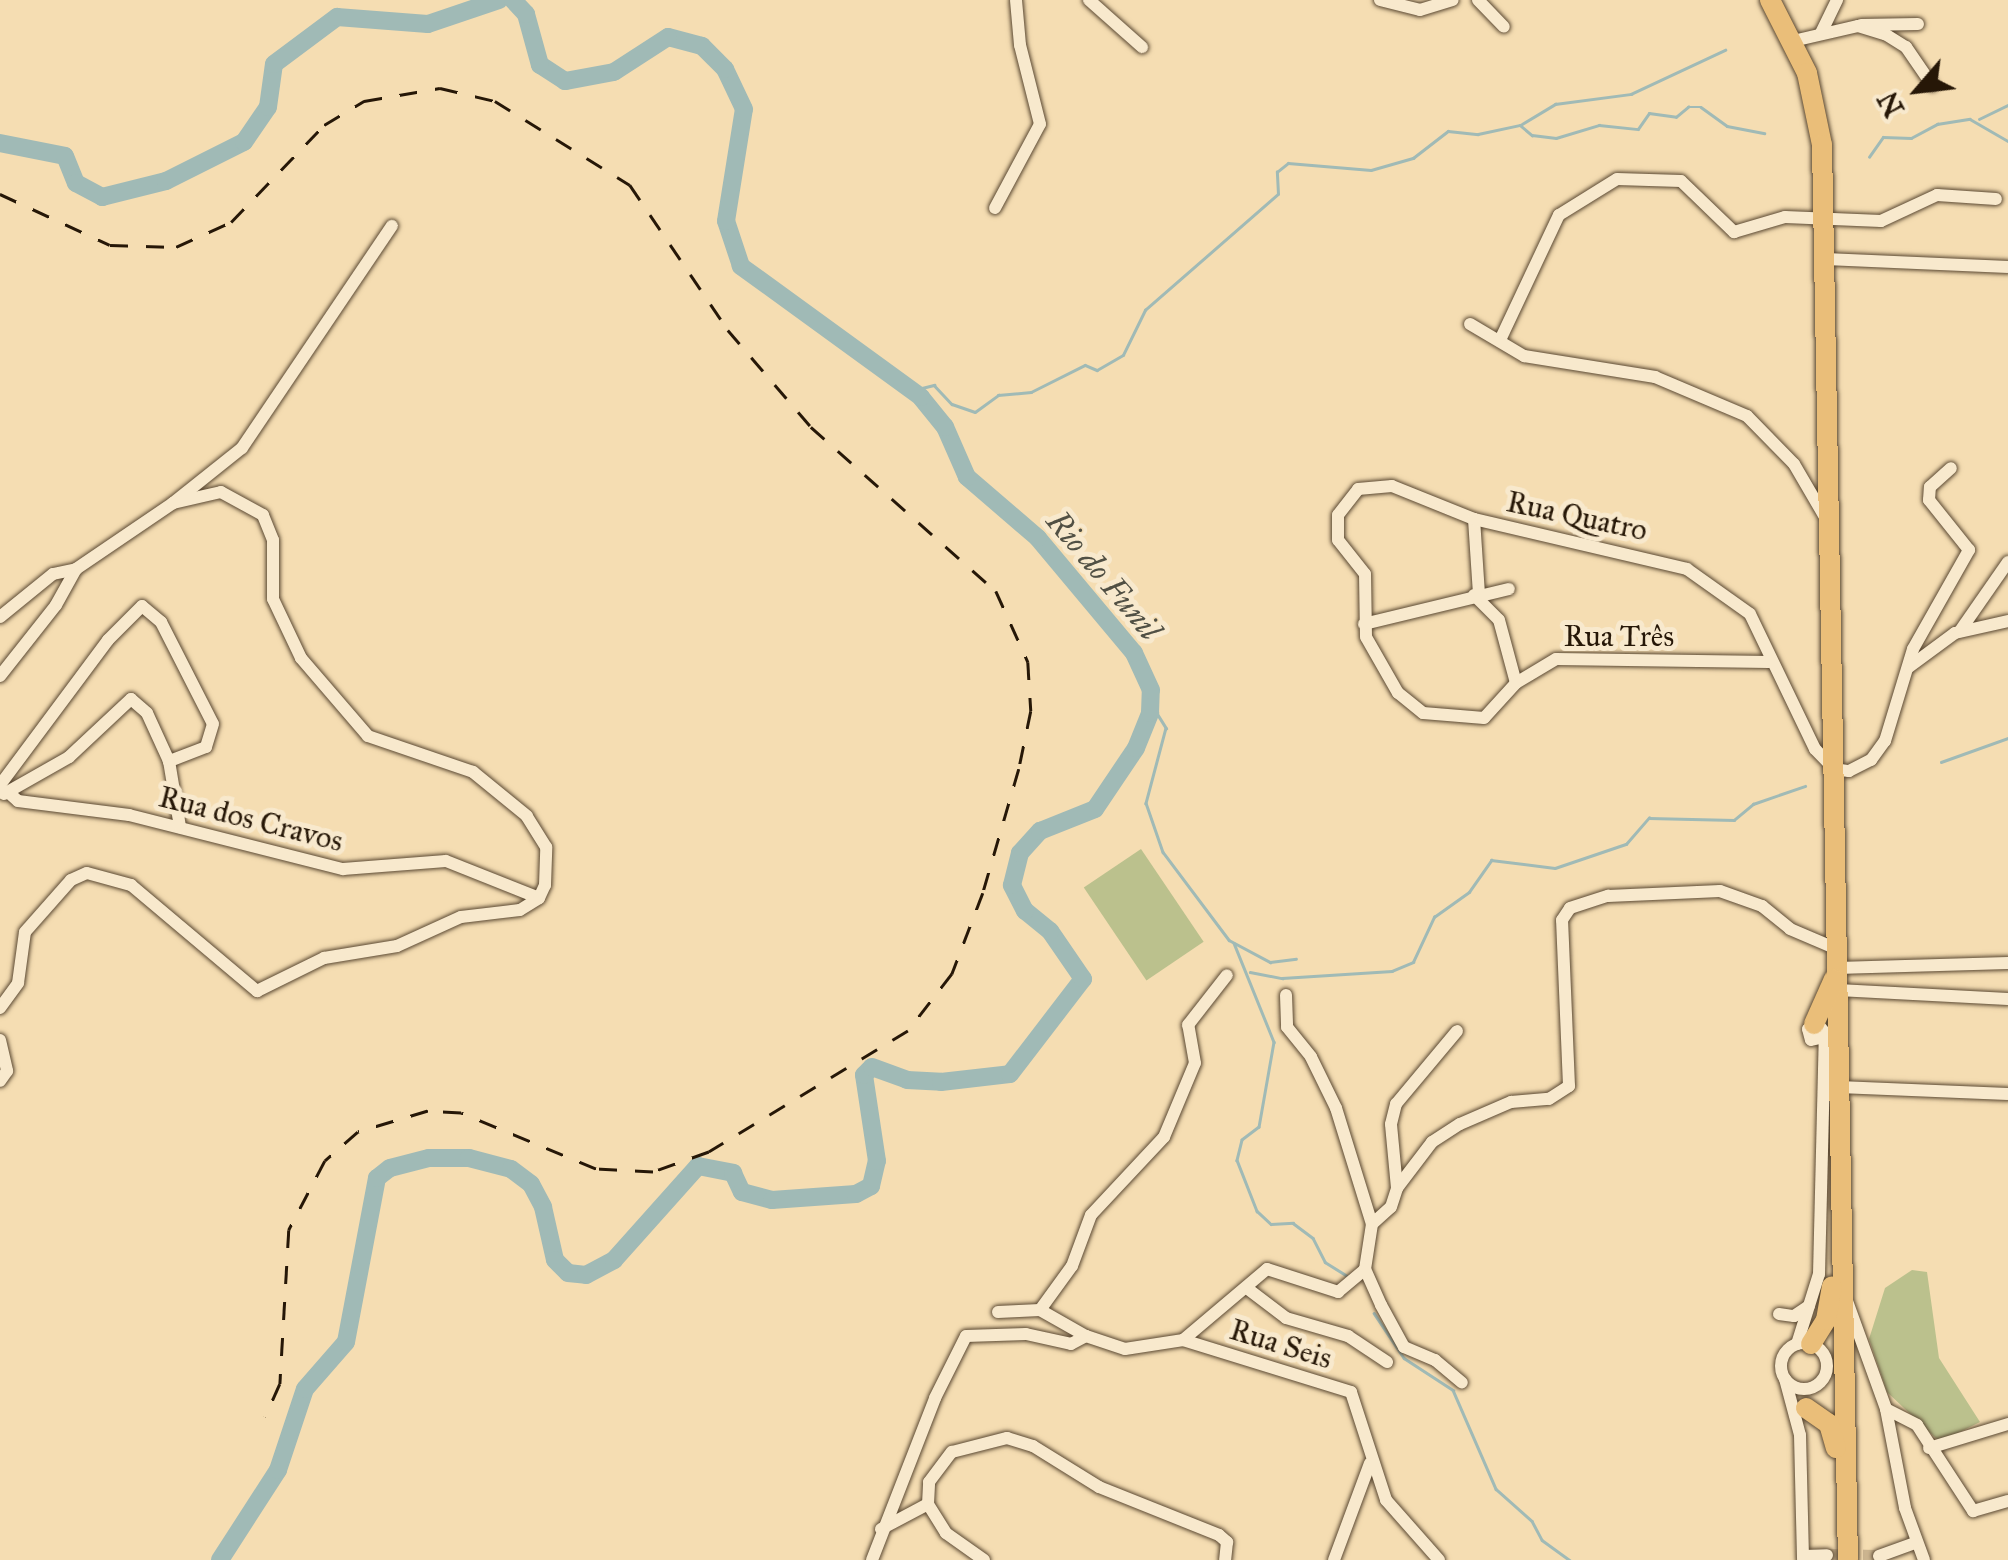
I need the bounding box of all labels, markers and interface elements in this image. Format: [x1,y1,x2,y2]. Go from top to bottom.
north arrow [1868,40,1968,140]
text: N [1870,86,1912,123]
street label: Rua Quatro [1503,484,1651,548]
water label: Rio do Funil [1038,504,1168,648]
street label: Rua Três [1564,618,1674,654]
street label: Rua dos Cravos [155,779,347,859]
street label: Rua Seis [1226,1311,1336,1377]

